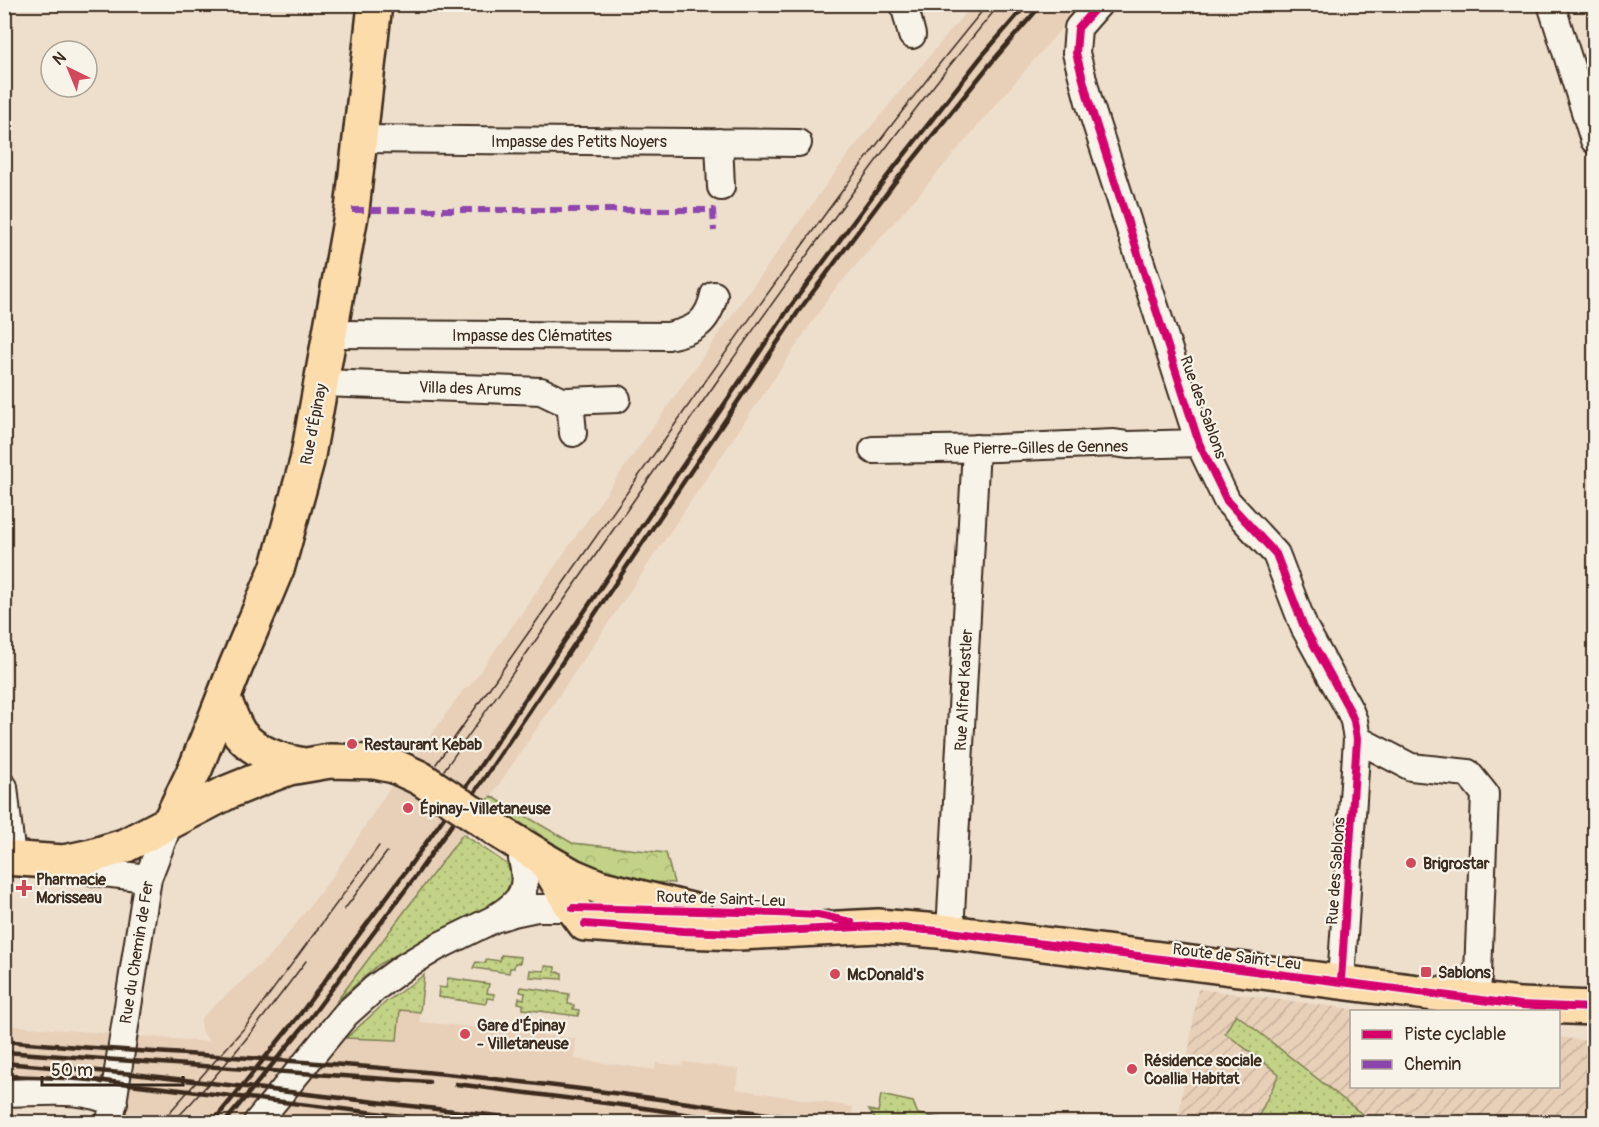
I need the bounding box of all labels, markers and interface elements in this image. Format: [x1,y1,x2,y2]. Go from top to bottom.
north arrow [39,39,99,99]
text: N [49,48,70,70]
street label: Impasse des Petits Noyers [491,132,667,152]
street label: Impasse des Clématites [452,326,612,346]
street label: Rue des Sablons [1175,353,1231,461]
street label: Villa des Arums [419,377,521,401]
street label: Rue d'Épinay [296,382,332,466]
street label: Rue Pierre-Gilles de Gennes [944,436,1128,460]
street label: Rue Alfred Kastler [951,628,977,752]
place label: Restaurant Kebab [364,735,482,755]
marker: Restaurant Kebab [345,737,359,751]
place label: Épinay-Villetaneuse [420,798,552,819]
marker: Épinay-Villetaneuse [401,801,415,815]
street label: Rue des Sablons [1322,817,1350,926]
place label: Brigrostar [1423,854,1490,874]
marker: Brigrostar [1404,856,1418,870]
place label: Pharmacie Morisseau [36,870,107,908]
street label: Rue du Chemin de Fer [116,879,158,1025]
marker: Pharmacie Morisseau [17,881,31,895]
street label: Route de Saint-Leu [656,887,786,911]
street label: Route de Saint-Leu [1171,939,1302,975]
place label: Sablons [1438,963,1492,983]
place label: McDonald's [847,965,924,985]
marker: Sablons [1419,965,1433,979]
marker: McDonald's [828,967,842,981]
legend [1350,1010,1560,1088]
place label: Gare d'Épinay - Villetaneuse [477,1015,570,1054]
text: Piste cyclable [1404,1023,1506,1046]
marker: Gare d'Épinay - Villetaneuse [458,1027,472,1041]
scale bar [42,1049,183,1087]
place label: Résidence sociale Coallia Habitat [1144,1051,1263,1089]
text: Chemin [1404,1053,1461,1076]
text: 50 m [51,1059,93,1082]
marker: Résidence sociale Coallia Habitat [1125,1062,1139,1076]

